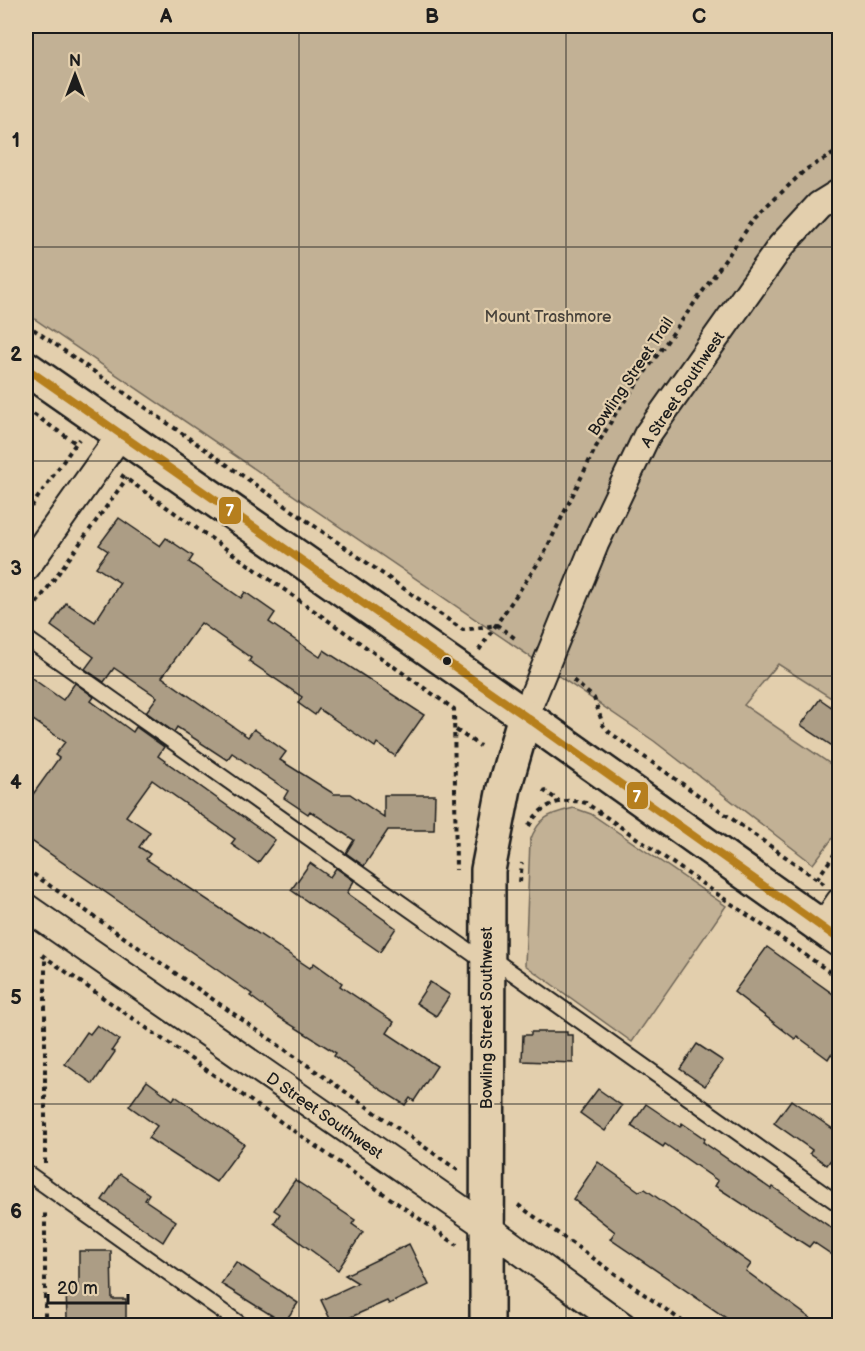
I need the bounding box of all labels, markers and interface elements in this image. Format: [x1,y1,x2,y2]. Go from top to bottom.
text: A [159,5,173,29]
text: B [425,5,439,29]
text: C [692,5,706,29]
north arrow [45,45,105,105]
text: N [69,52,81,71]
text: 1 [12,129,20,153]
park label: Mount Trashmore [485,308,612,327]
street label: Bowling Street Trail [585,314,678,440]
street label: A Street Southwest [637,328,729,451]
text: 2 [10,343,22,367]
line badge: 7 [218,496,242,525]
text: 7 [226,502,235,521]
text: 3 [10,557,22,581]
unlabelled marker [441,655,453,667]
text: 4 [10,771,22,795]
line badge: 7 [626,781,649,810]
text: 7 [633,788,642,807]
street label: Bowling Street Southwest [478,927,497,1109]
text: 5 [10,986,22,1010]
street label: D Street Southwest [262,1069,386,1164]
text: 6 [10,1200,22,1224]
scale bar [48,1267,128,1305]
text: 20 m [57,1278,98,1299]

